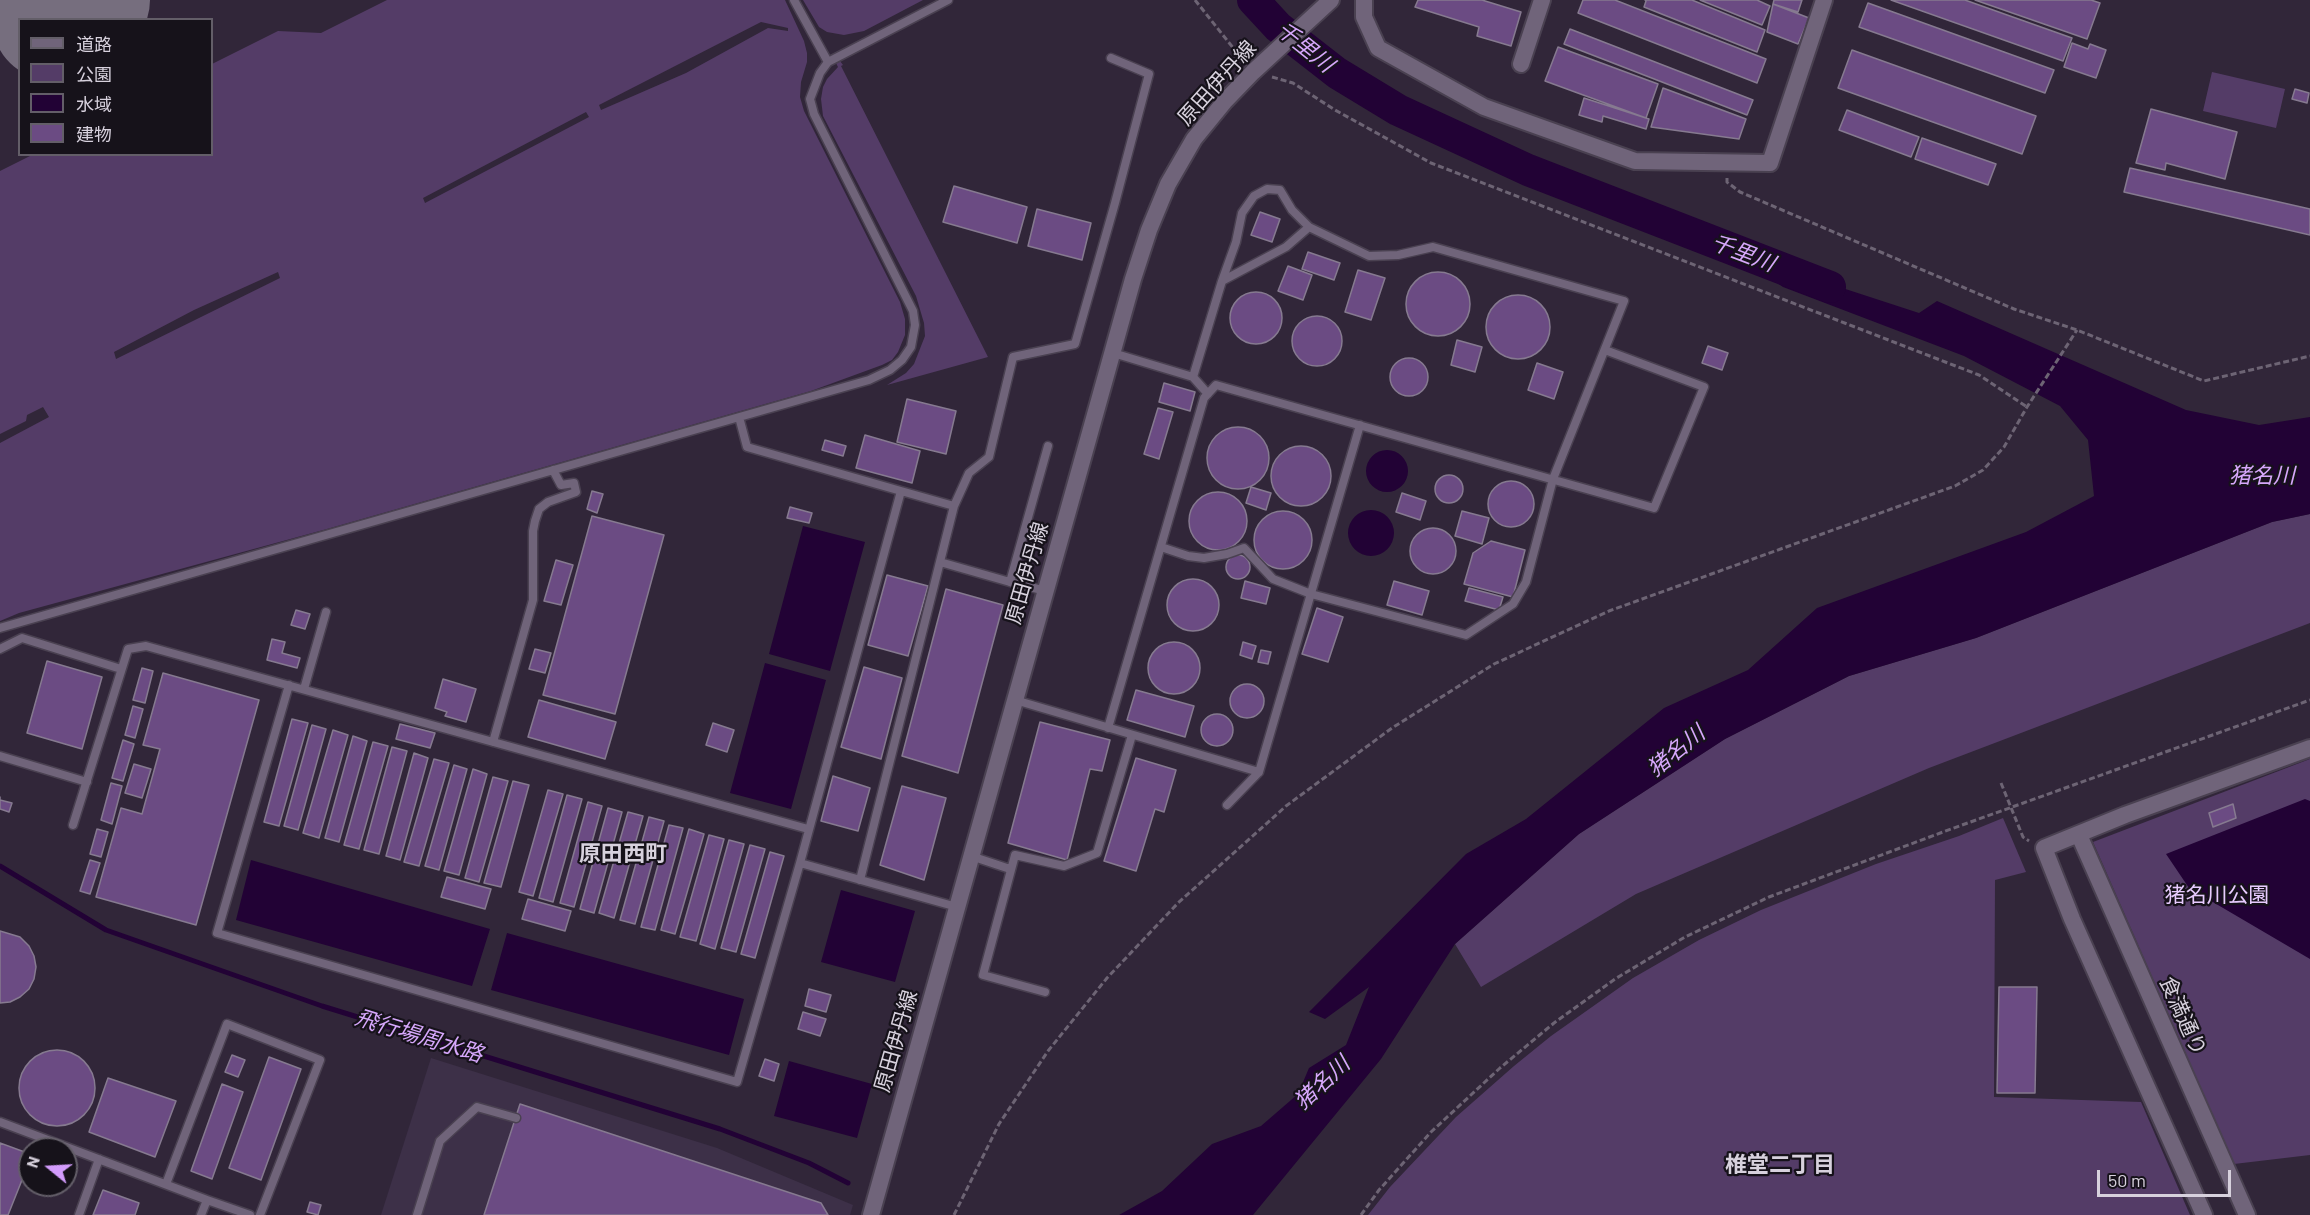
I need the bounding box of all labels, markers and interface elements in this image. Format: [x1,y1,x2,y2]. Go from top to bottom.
water label: 千里川 [1271,16,1339,78]
legend [18,18,213,156]
text: 道路 [76,33,112,55]
street label: 原田伊丹線 [1173,36,1261,130]
text: 公園 [76,63,112,85]
text: 水域 [76,93,112,115]
text: 建物 [76,123,112,145]
water label: 千里川 [1707,229,1779,277]
water label: 猪名川 [2229,463,2295,489]
street label: 原田伊丹線 [1000,519,1054,627]
water label: 猪名川 [1642,720,1710,782]
district label: 原田西町 [579,841,667,867]
park label: 猪名川公園 [2165,882,2269,908]
street label: 食満通り [2154,973,2212,1059]
street label: 原田伊丹線 [869,987,923,1095]
water label: 飛行場周水路 [352,1004,486,1068]
water label: 猪名川 [1289,1051,1355,1115]
north arrow [18,1137,78,1197]
district label: 椎堂二丁目 [1725,1152,1835,1178]
text: N [22,1154,43,1170]
scale bar [2100,1158,2234,1196]
text: 50 m [2108,1169,2146,1191]

